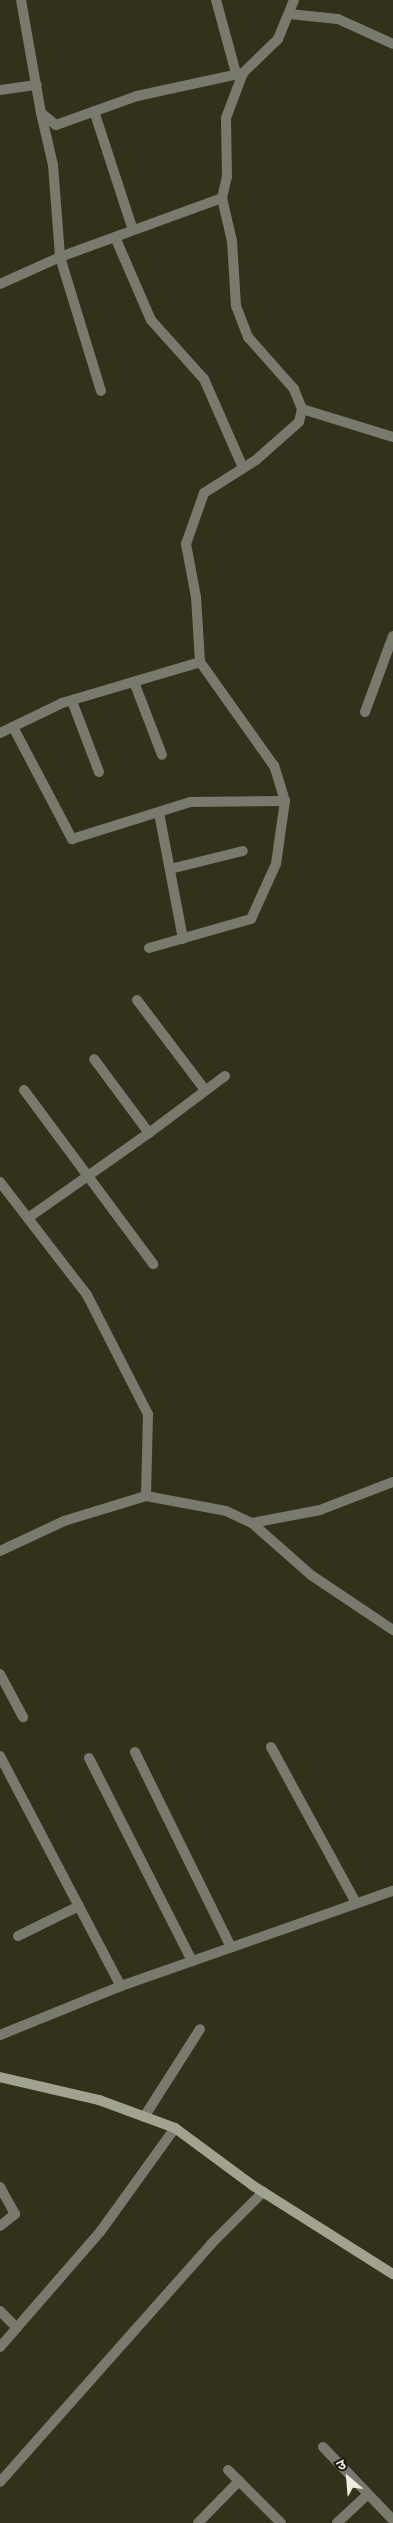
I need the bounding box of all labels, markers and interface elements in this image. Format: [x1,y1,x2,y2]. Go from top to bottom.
north arrow [323,2453,373,2503]
text: उ [334,2456,348,2474]

